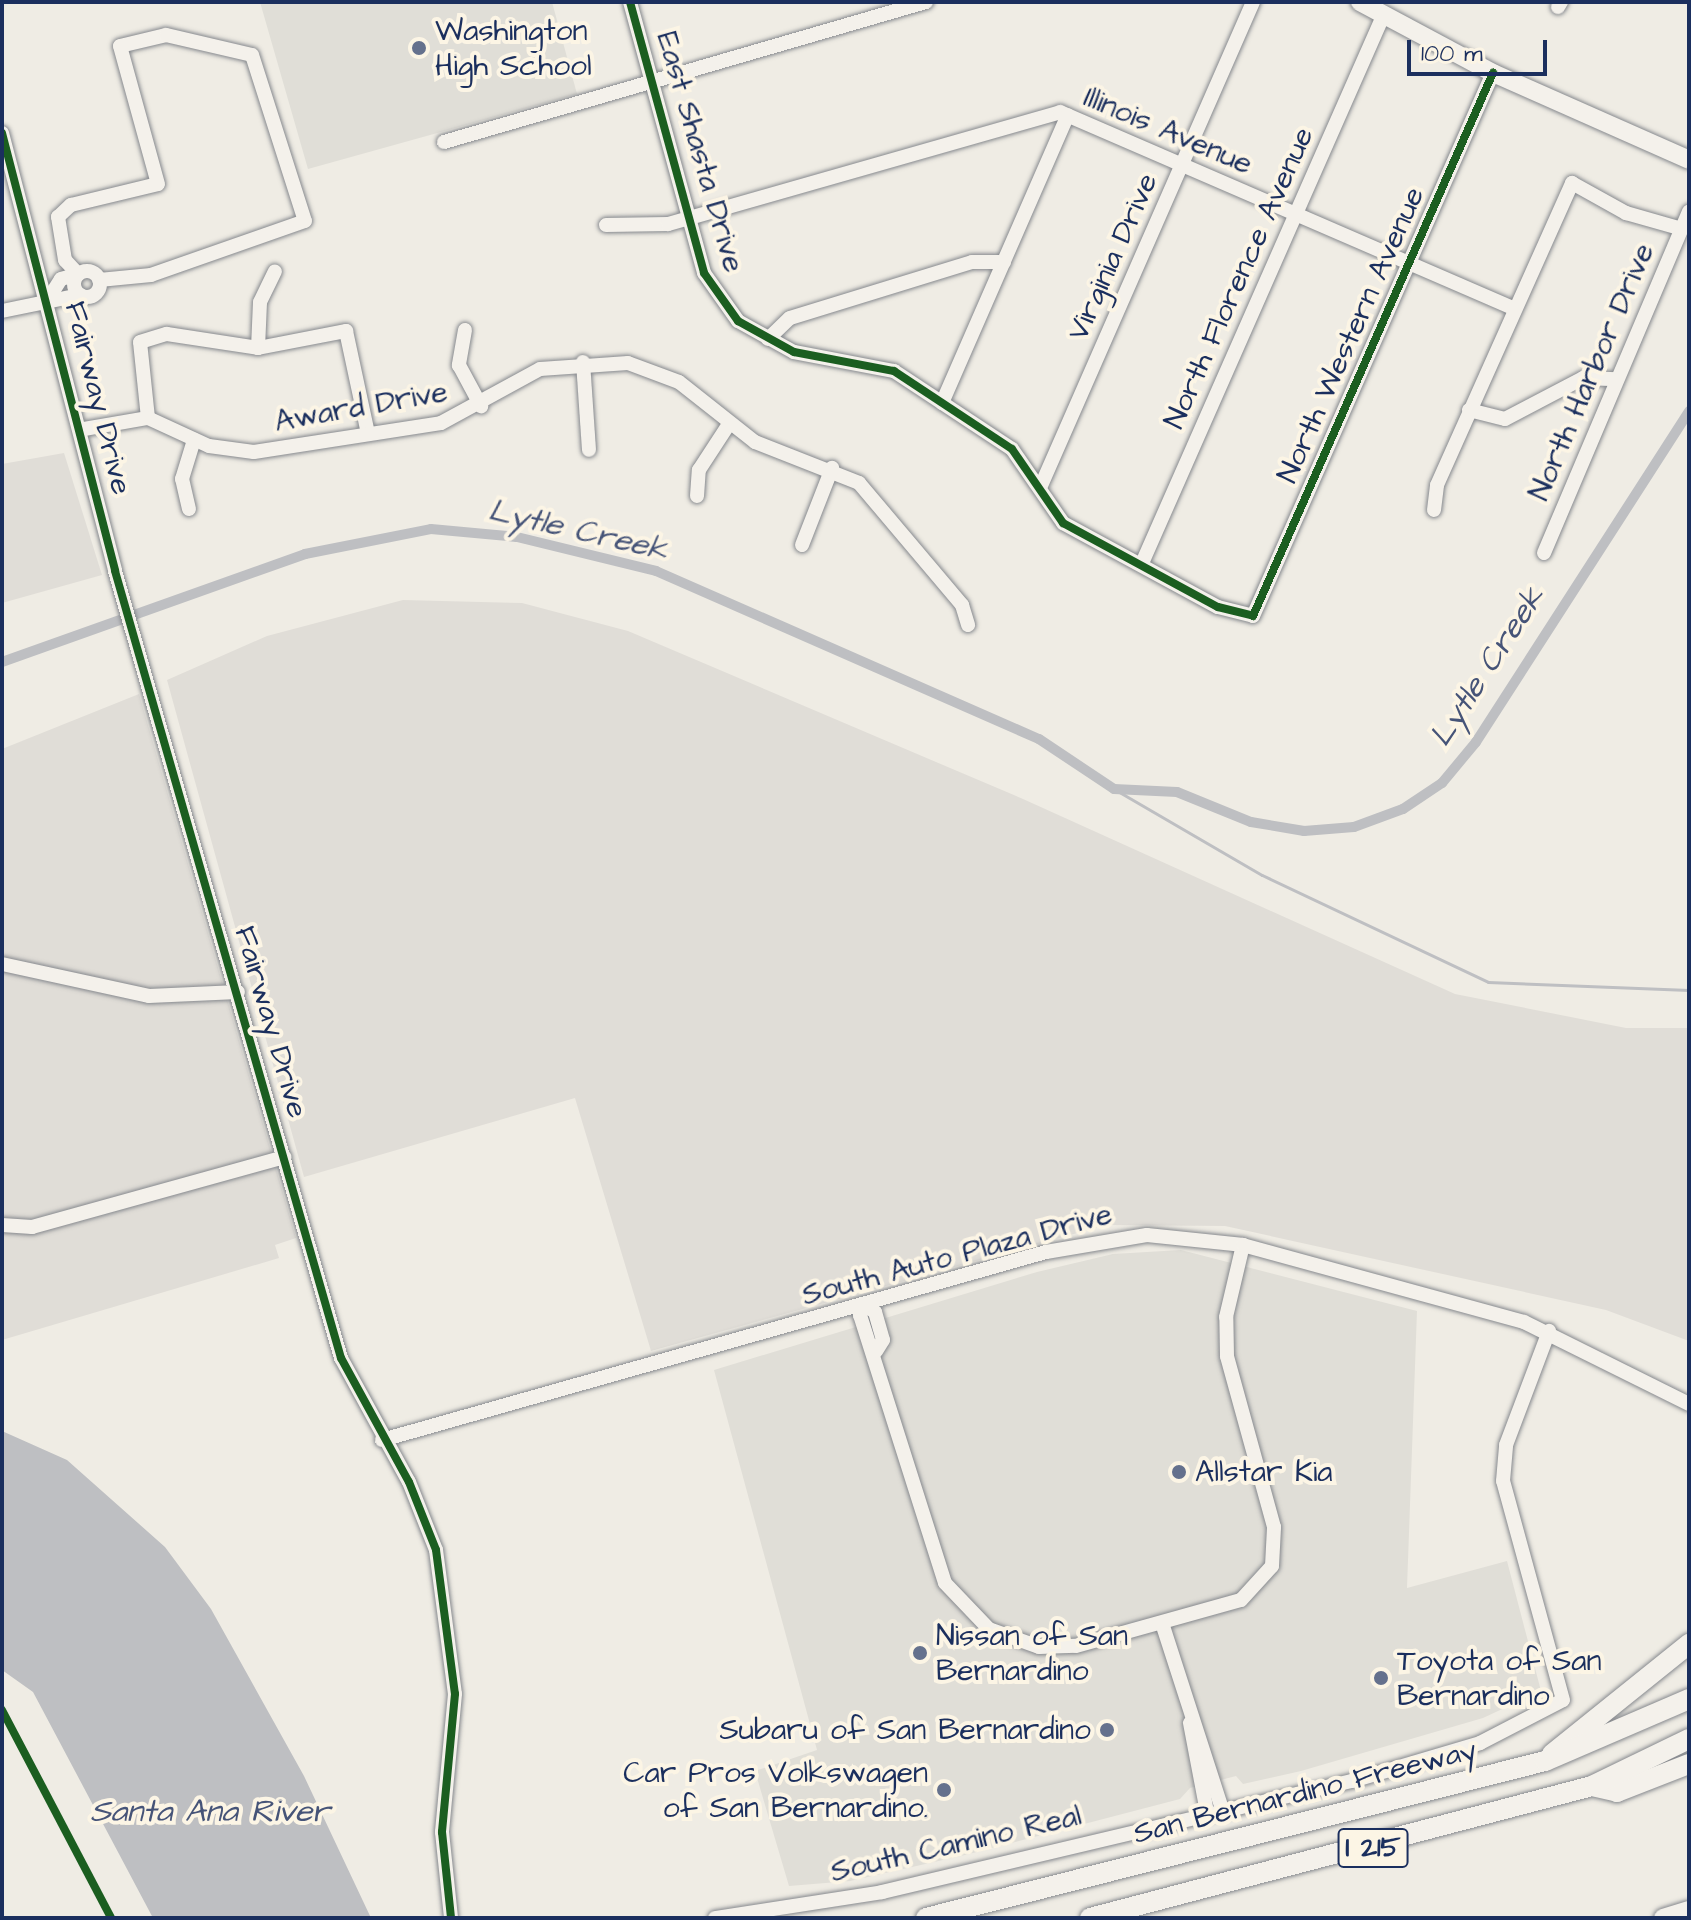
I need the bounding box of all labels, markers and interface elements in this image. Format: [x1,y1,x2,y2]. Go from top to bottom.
place label: Washington High School [435,13,592,84]
scale bar [1411,24,1551,74]
street label: East Shasta Drive [648,28,752,276]
text: 100 m [1421,37,1483,71]
marker: Washington High School [410,39,428,57]
street label: Illinois Avenue [1078,79,1258,183]
street label: North Florence Avenue [1156,122,1322,434]
street label: Virginia Drive [1060,168,1166,346]
street label: North Western Avenue [1269,181,1433,489]
street label: North Harbor Drive [1522,238,1662,506]
street label: Fairway Drive [57,298,139,498]
street label: Award Drive [272,374,450,440]
water label: Lytle Creek [485,492,671,570]
water label: Lytle Creek [1422,580,1554,754]
street label: Fairway Drive [226,922,316,1122]
street label: South Auto Plaza Drive [798,1196,1116,1314]
place label: Allstar Kia [1195,1454,1333,1490]
marker: Allstar Kia [1170,1463,1188,1481]
place label: Nissan of San Bernardino [936,1618,1128,1688]
place label: Toyota of San Bernardino [1397,1643,1602,1714]
marker: Nissan of San Bernardino [911,1644,929,1662]
marker: Toyota of San Bernardino [1372,1669,1390,1687]
place label: Subaru of San Bernardino [720,1712,1091,1748]
marker: Subaru of San Bernardino [1098,1721,1116,1739]
street label: San Bernardino Freeway [1130,1732,1480,1852]
place label: Car Pros Volkswagen of San Bernardino. [623,1755,928,1826]
marker: Car Pros Volkswagen of San Bernardino. [935,1781,953,1799]
water label: Santa Ana River [90,1793,330,1831]
street label: South Camino Real [827,1798,1085,1890]
road number: I 215 [1337,1824,1409,1872]

